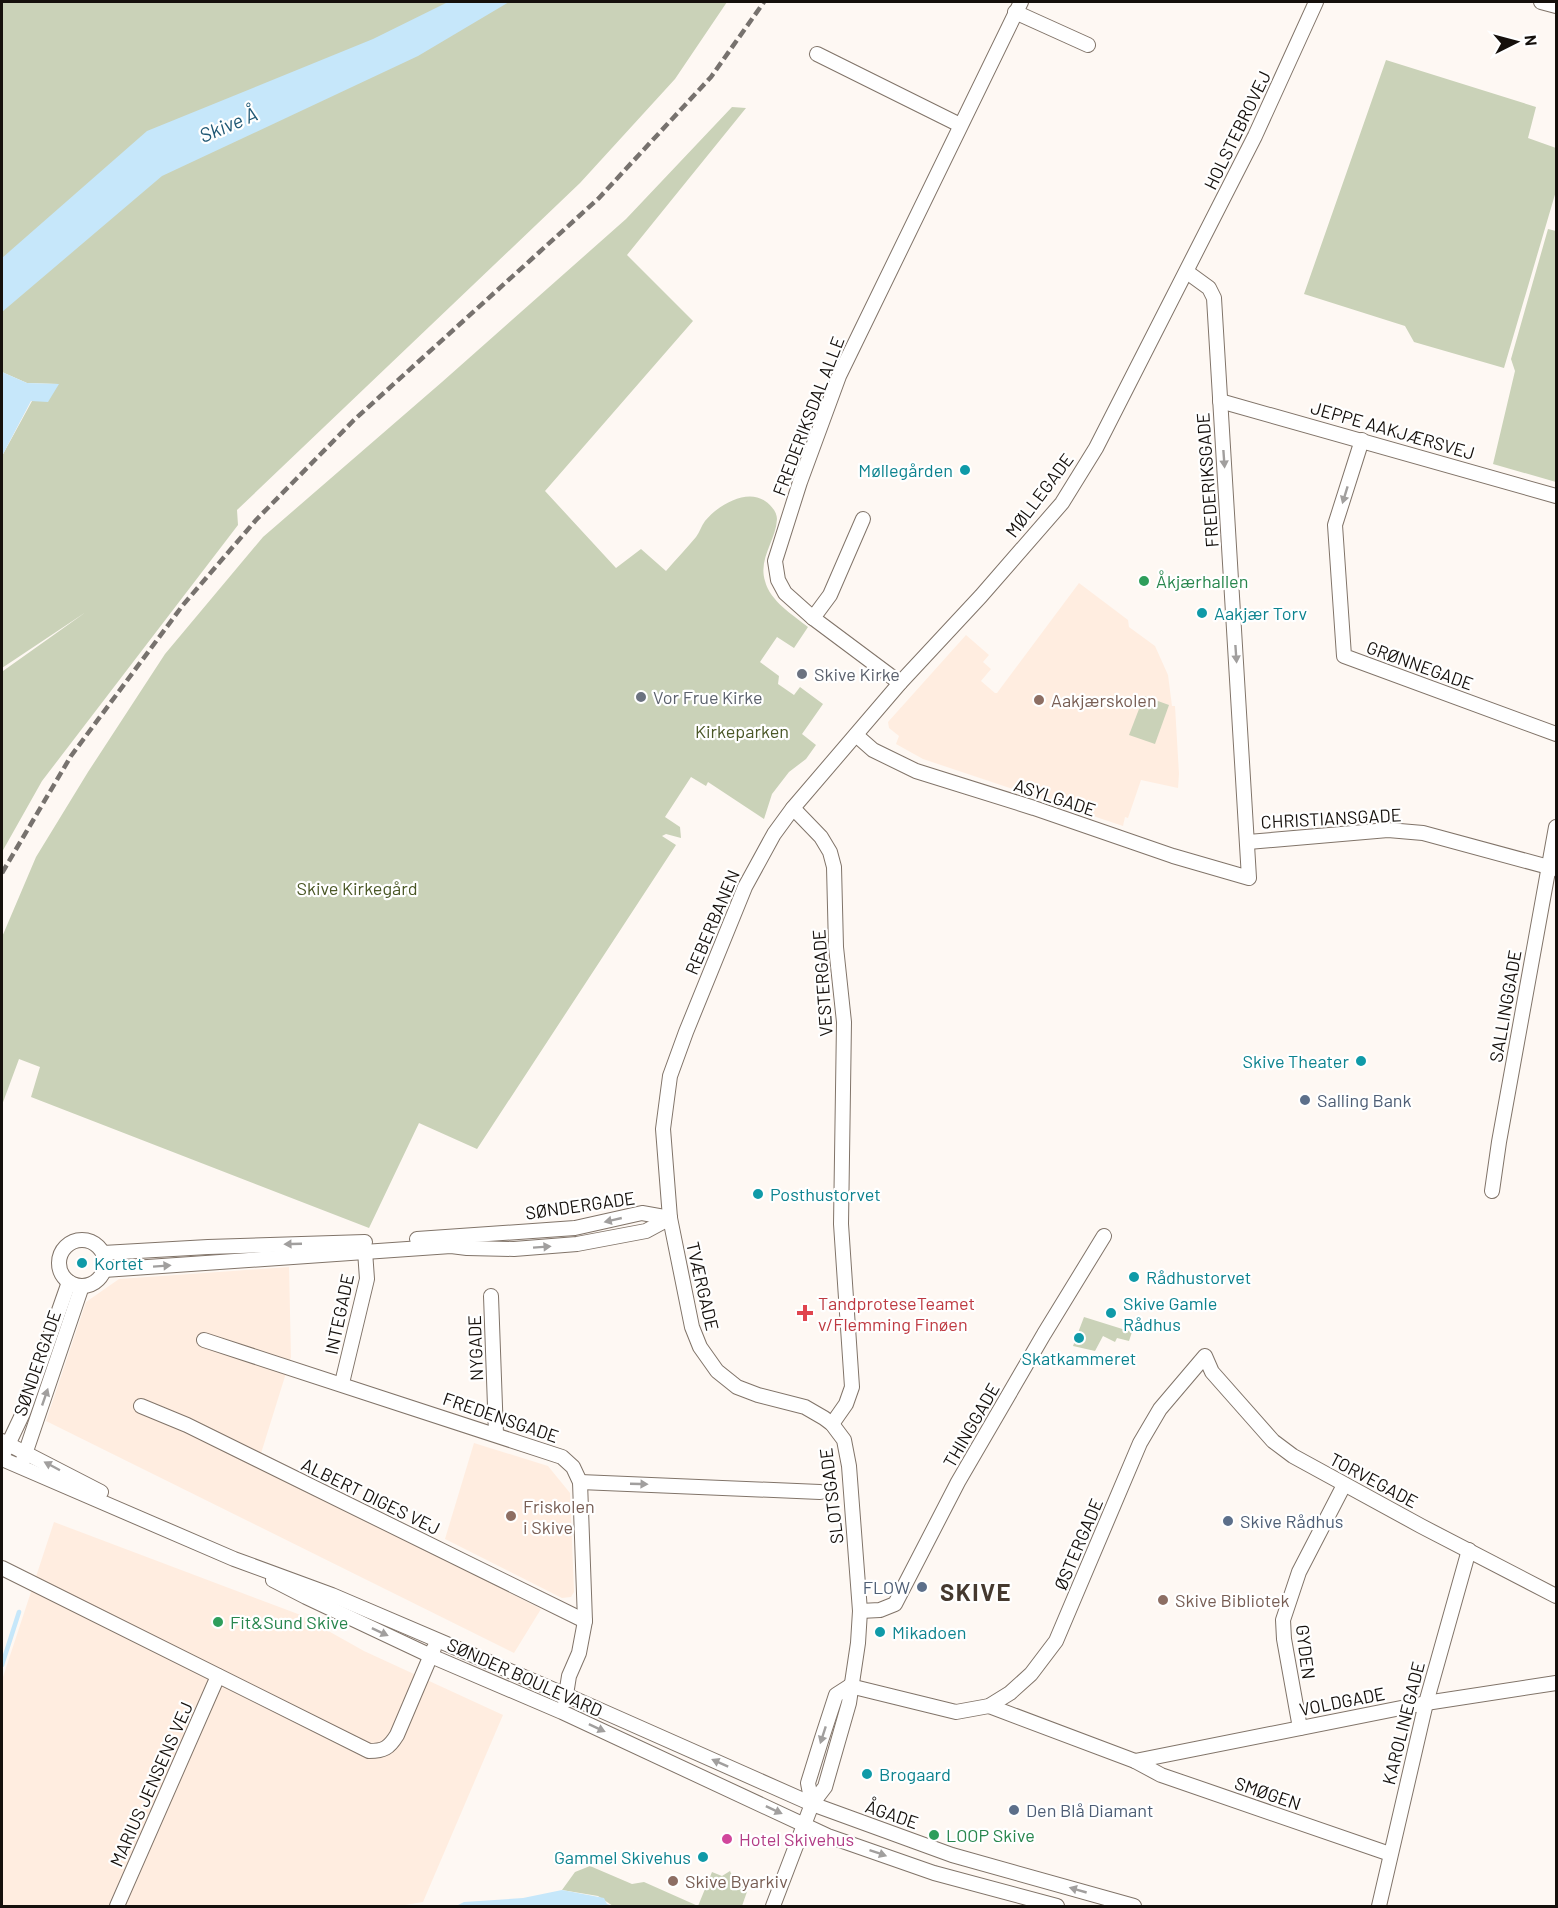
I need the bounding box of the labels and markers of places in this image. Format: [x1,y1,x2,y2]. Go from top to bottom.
place label: Møllegården [858,459,953,481]
marker: Møllegården [958,463,972,477]
place label: Åkjærhallen [1156,570,1248,592]
marker: Åkjærhallen [1137,574,1151,588]
place label: Aakjær Torv [1214,602,1308,624]
marker: Aakjær Torv [1195,606,1209,620]
place label: Skive Kirke [814,663,900,685]
marker: Skive Kirke [795,667,809,681]
place label: Vor Frue Kirke [653,686,763,708]
place label: Aakjærskolen [1051,689,1157,711]
marker: Vor Frue Kirke [634,690,648,704]
marker: Aakjærskolen [1032,693,1046,707]
place label: Skive Theater [1243,1050,1349,1072]
marker: Skive Theater [1354,1054,1368,1068]
place label: Salling Bank [1317,1089,1412,1111]
marker: Salling Bank [1298,1093,1312,1107]
place label: Posthustorvet [770,1183,881,1205]
marker: Posthustorvet [751,1187,765,1201]
place label: Kortet [94,1252,144,1274]
marker: Kortet [75,1256,89,1270]
place label: Rådhustorvet [1146,1266,1251,1288]
marker: Rådhustorvet [1127,1270,1141,1284]
place label: TandproteseTeamet v/Flemming Finøen [818,1292,975,1335]
place label: Skive Gamle Rådhus [1123,1292,1217,1335]
marker: TandproteseTeamet v/Flemming Finøen [796,1304,814,1322]
marker: Skive Gamle Rådhus [1104,1306,1118,1320]
marker: Skatkammeret [1072,1331,1086,1345]
place label: Skatkammeret [1022,1347,1136,1369]
place label: Friskolen i Skive [523,1495,595,1538]
marker: Friskolen i Skive [504,1509,518,1523]
place label: Skive Rådhus [1240,1510,1343,1532]
marker: Skive Rådhus [1221,1514,1235,1528]
place label: FLOW [863,1576,910,1598]
marker: FLOW [915,1580,929,1594]
place label: Skive Bibliotek [1175,1589,1290,1611]
marker: Skive Bibliotek [1156,1593,1170,1607]
place label: Fit&Sund Skive [230,1611,348,1633]
marker: Fit&Sund Skive [211,1615,225,1629]
place label: Mikadoen [892,1621,966,1643]
marker: Mikadoen [873,1625,887,1639]
place label: Brogaard [879,1763,951,1785]
marker: Brogaard [860,1767,874,1781]
place label: Den Blå Diamant [1026,1799,1153,1821]
marker: Den Blå Diamant [1007,1803,1021,1817]
place label: LOOP Skive [946,1824,1035,1846]
place label: Hotel Skivehus [739,1828,854,1850]
marker: LOOP Skive [927,1828,941,1842]
marker: Hotel Skivehus [720,1832,734,1846]
place label: Gammel Skivehus [554,1846,691,1868]
marker: Gammel Skivehus [696,1850,710,1864]
place label: Skive Byarkiv [685,1870,788,1892]
marker: Skive Byarkiv [666,1874,680,1888]

